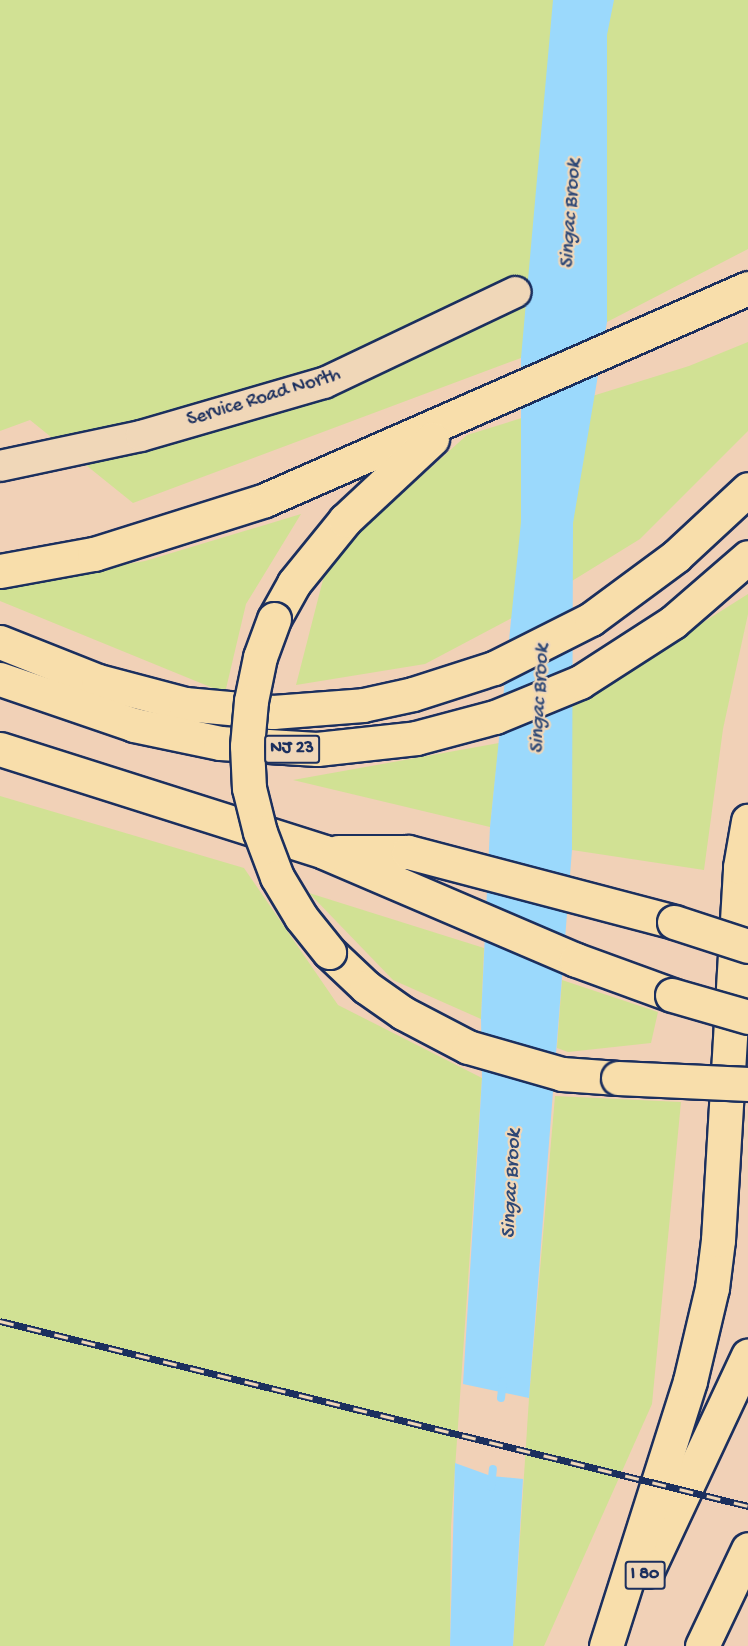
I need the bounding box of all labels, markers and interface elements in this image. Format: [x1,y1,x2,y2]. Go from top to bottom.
water label: Singac Brook [556,159,588,269]
street label: Service Road North [184,363,344,433]
water label: Singac Brook [526,644,556,754]
road number: NJ 23 [264,734,320,764]
water label: Singac Brook [498,1129,528,1239]
road number: I 80 [624,1560,666,1590]

